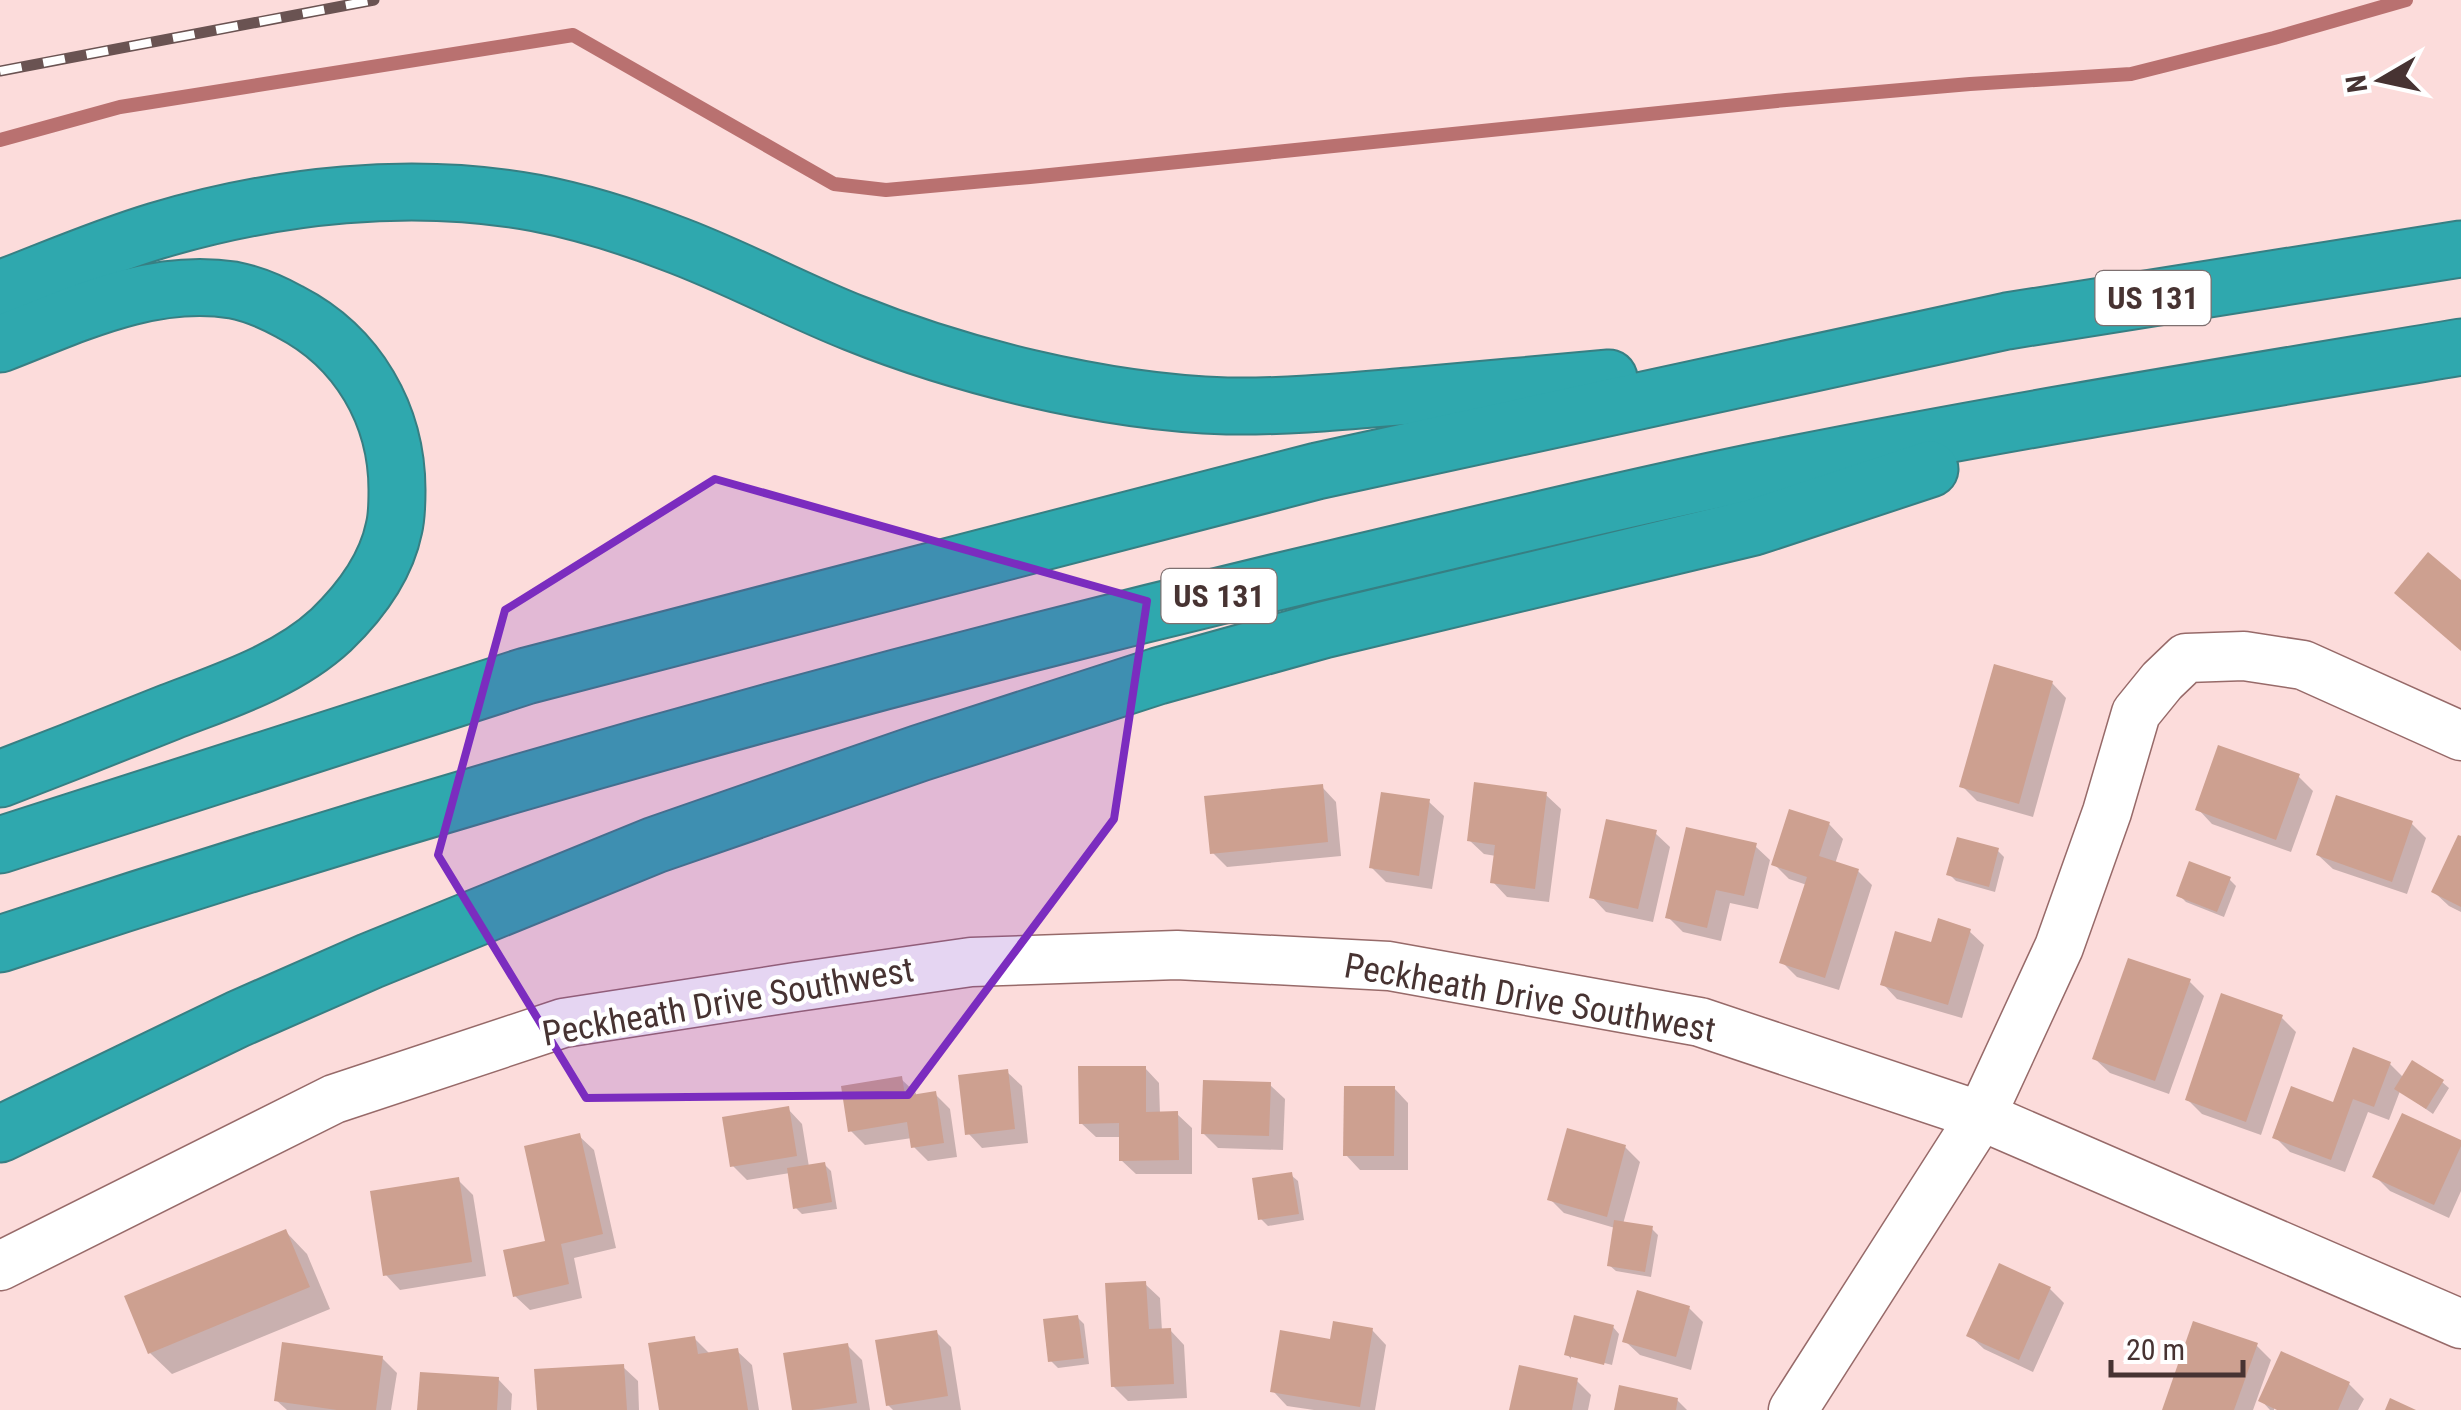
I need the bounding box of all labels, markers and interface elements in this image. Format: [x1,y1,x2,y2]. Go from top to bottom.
north arrow [2331,30,2431,130]
text: N [2339,73,2374,95]
road number: US 131 [2096,271,2210,325]
road number: US 131 [1162,569,1276,623]
street label: Peckheath Drive Southwest [1341,945,1719,1051]
street label: Peckheath Drive Southwest [539,949,917,1055]
scale bar [2111,1315,2244,1377]
text: 20 m [2126,1332,2185,1367]

